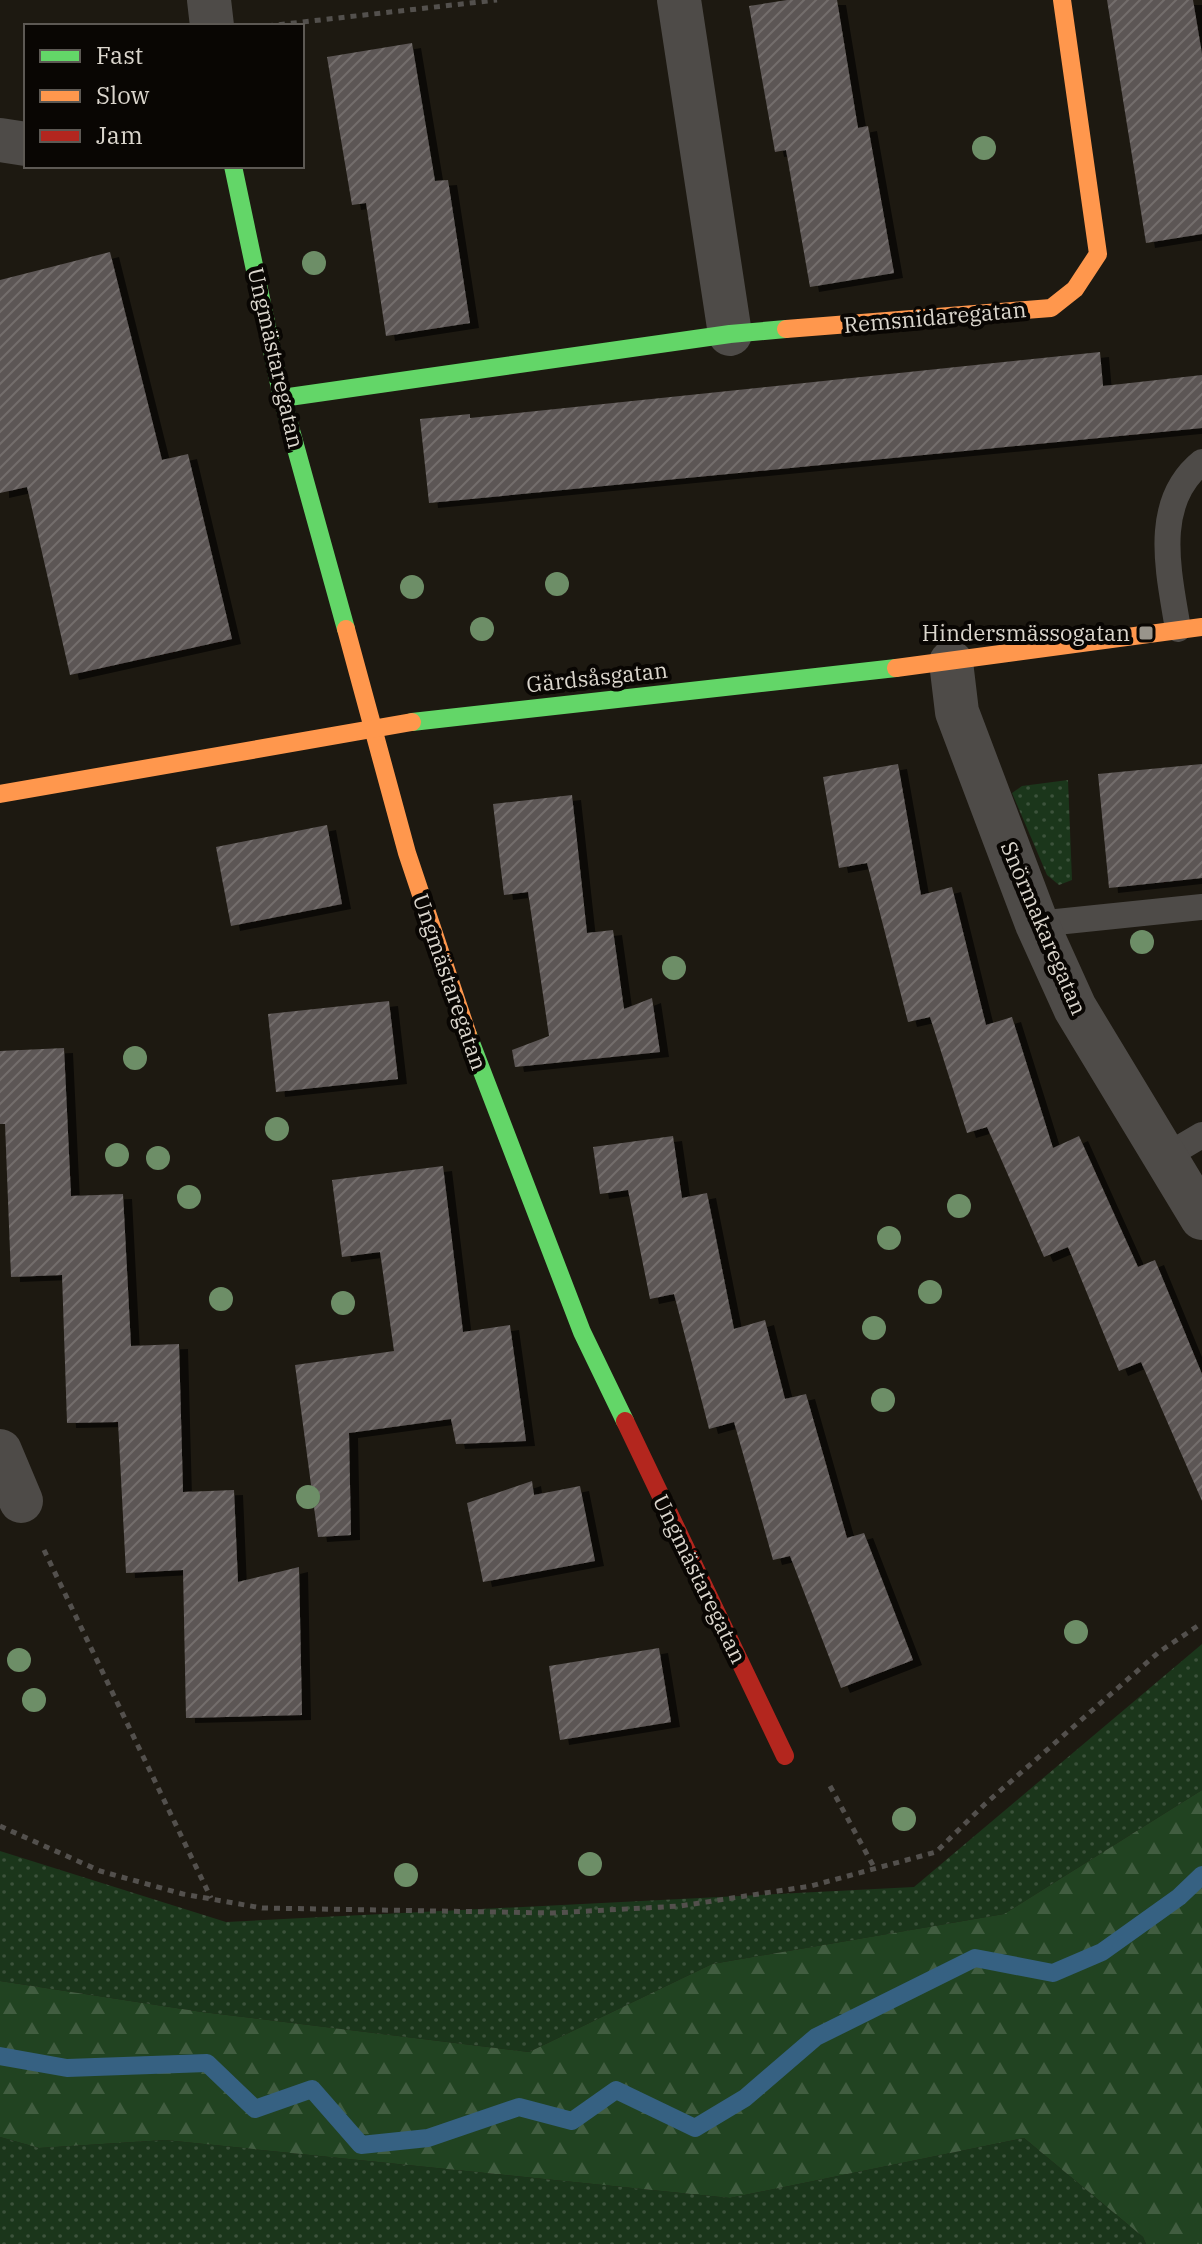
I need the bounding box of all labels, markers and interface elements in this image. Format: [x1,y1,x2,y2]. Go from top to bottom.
legend [24,24,304,168]
text: Fast [96,39,143,71]
text: Slow [96,79,150,111]
text: Jam [96,119,143,151]
street label: Ungmästaregatan [242,265,311,451]
street label: Remsnidaregatan [842,294,1028,339]
place label: Hindersmässogatan [922,618,1130,647]
marker: Hindersmässogatan [1137,624,1155,642]
street label: Gärdsåsgatan [525,655,669,698]
street label: Snörmakaregatan [995,837,1094,1019]
street label: Ungmästaregatan [407,890,494,1074]
street label: Ungmästaregatan [647,1489,754,1668]

